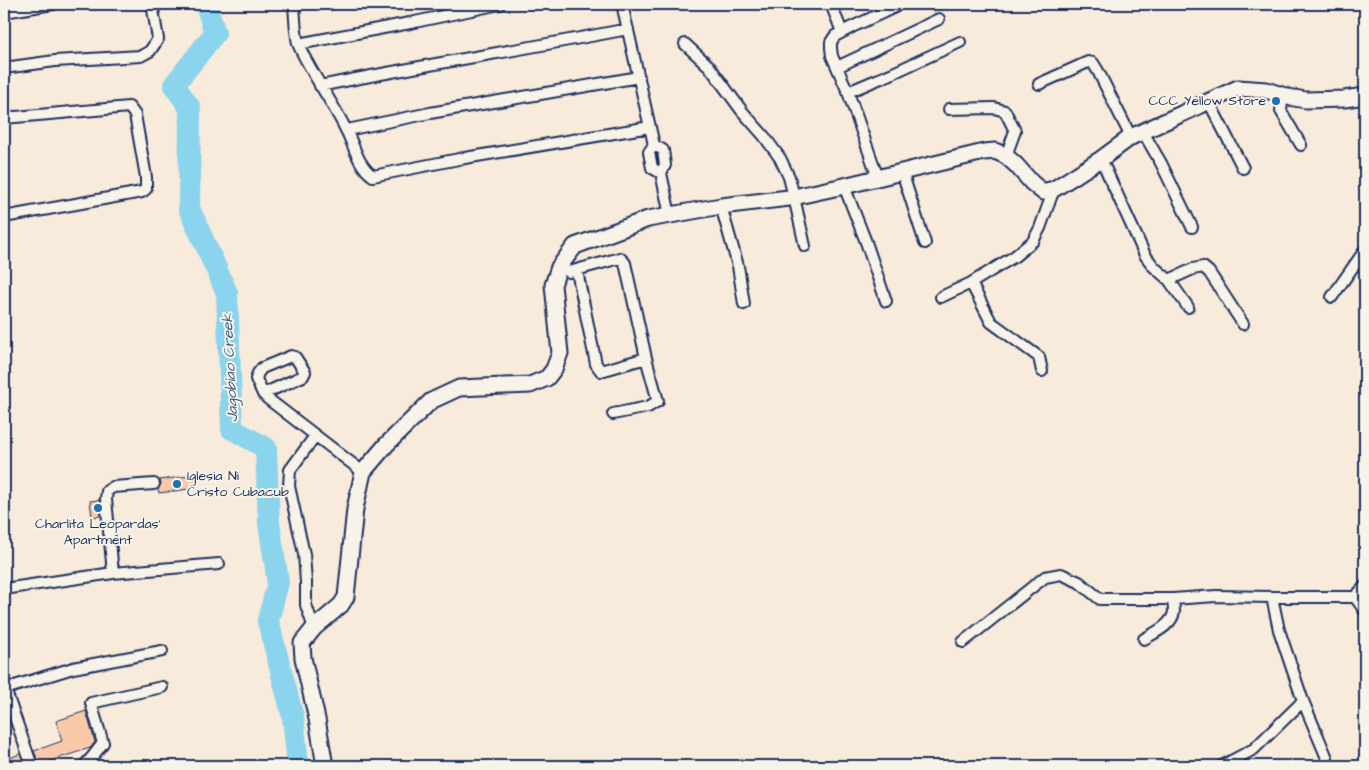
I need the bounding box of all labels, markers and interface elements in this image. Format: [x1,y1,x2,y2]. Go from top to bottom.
place label: CCC Yellow Store [1149,91,1266,111]
marker: CCC Yellow Store [1270,95,1282,107]
water label: Jagobiao Creek [217,312,244,423]
place label: Iglesia Ni Cristo Cubacub [187,466,289,502]
marker: Iglesia Ni Cristo Cubacub [171,478,183,490]
marker: Charlita Leopardas' Apartment [92,502,104,514]
place label: Charlita Leopardas' Apartment [35,514,161,550]

